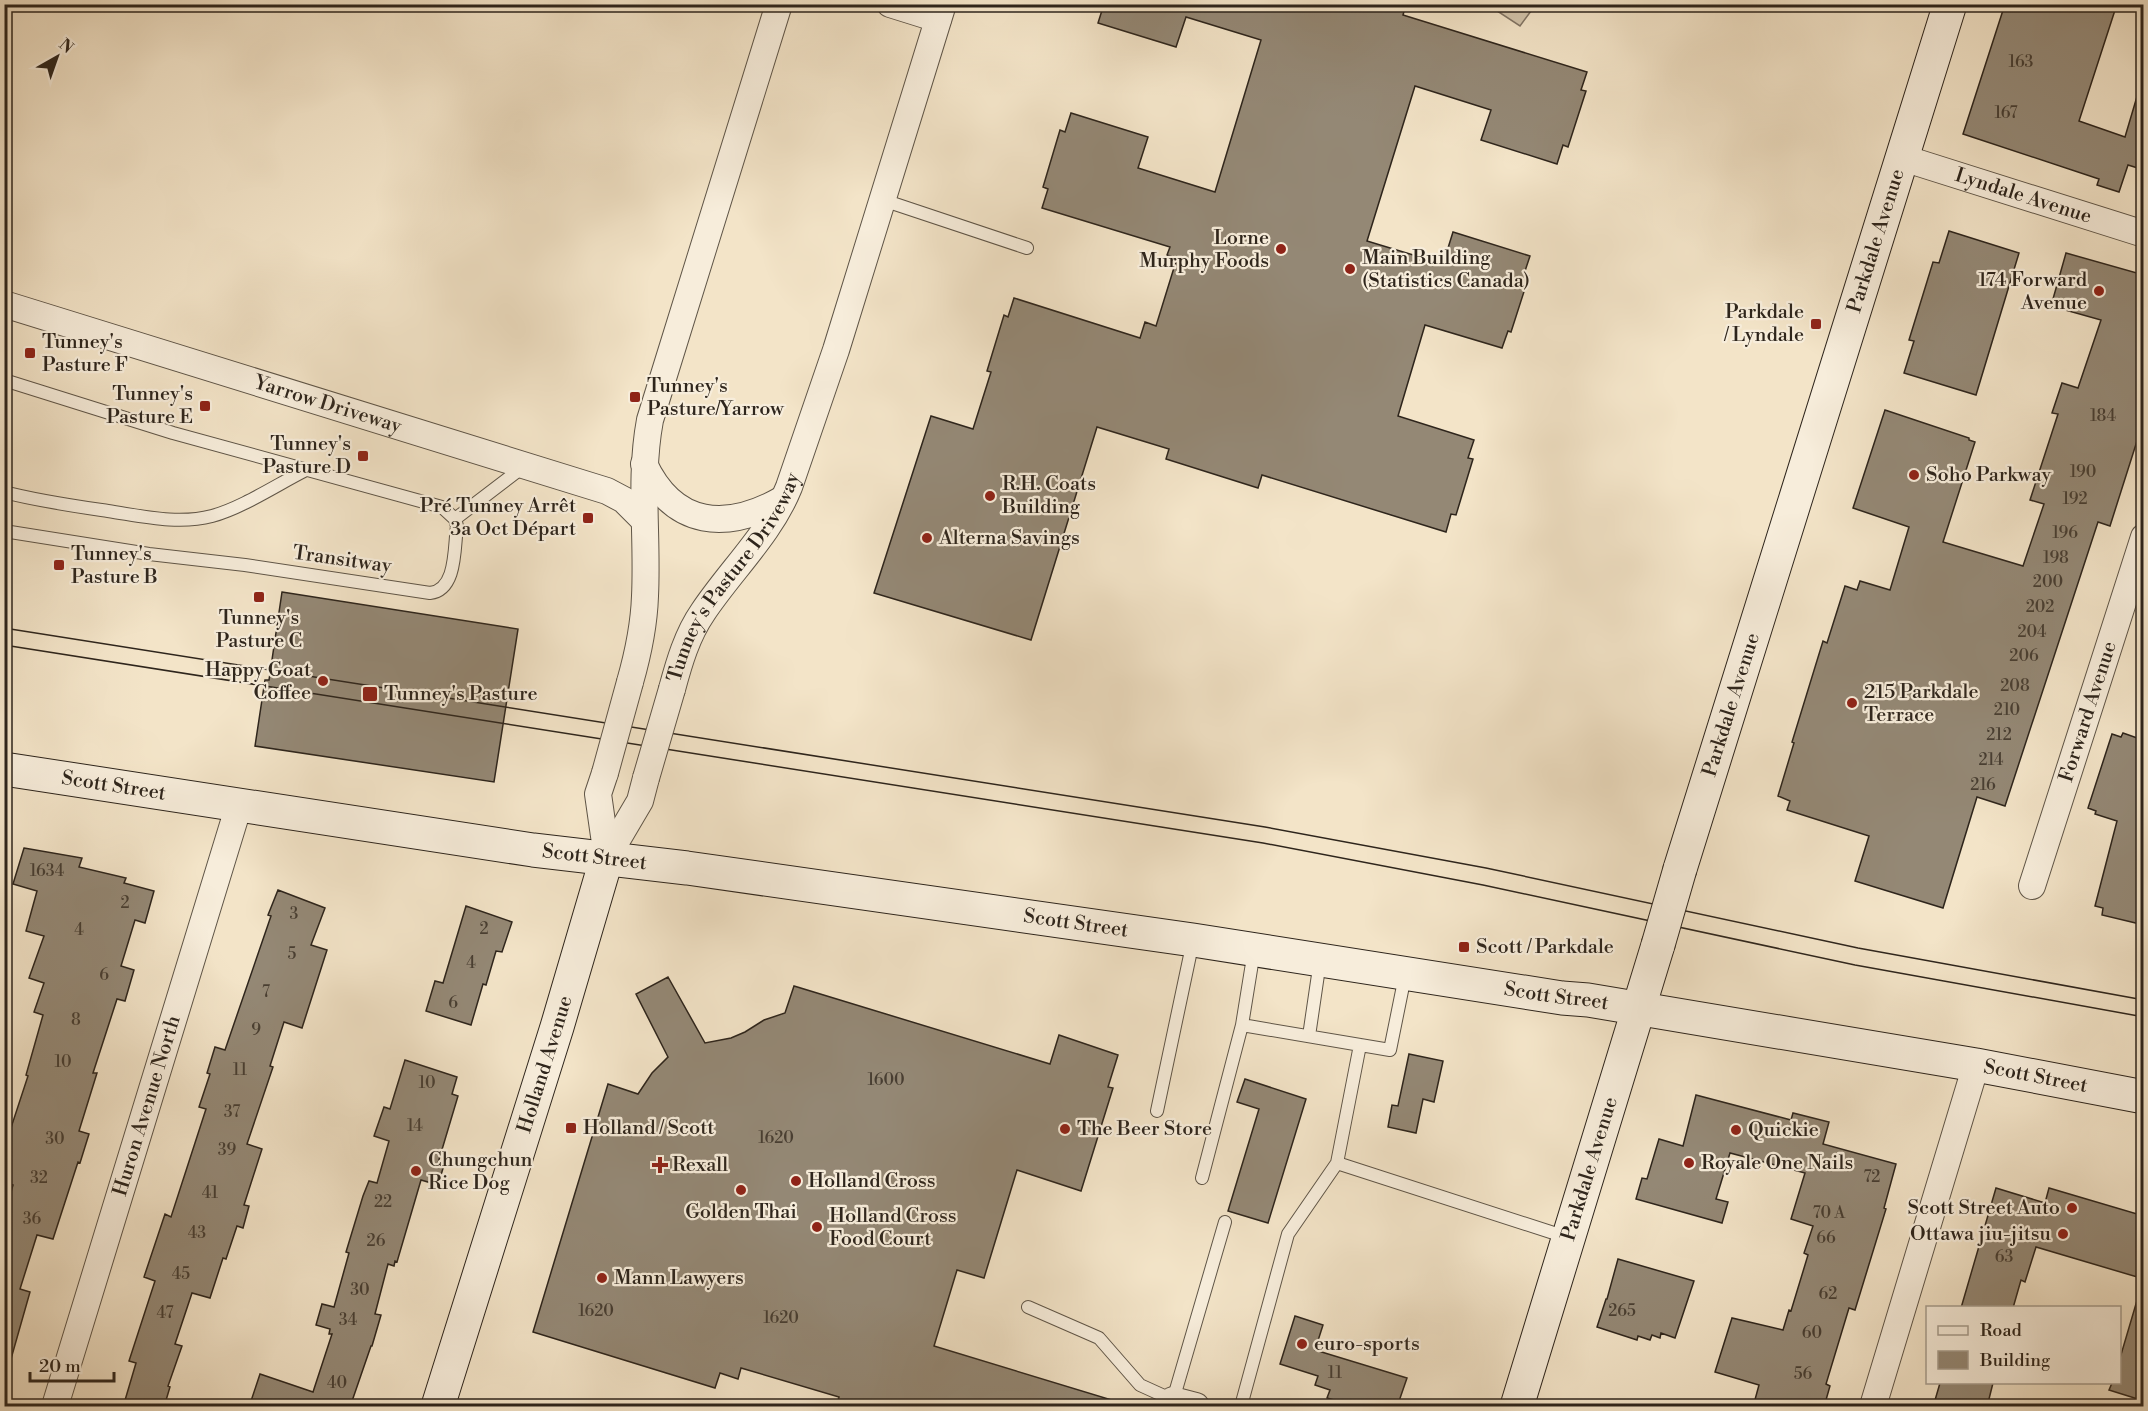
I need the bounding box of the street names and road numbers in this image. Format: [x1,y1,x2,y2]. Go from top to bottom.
street label: Lyndale Avenue [1952,163,2095,229]
street label: Parkdale Avenue [1842,166,1910,316]
street label: Yarrow Driveway [250,370,405,439]
street label: Tunney's Pasture Driveway [662,469,806,685]
street label: Transitway [291,541,393,579]
street label: Parkdale Avenue [1697,630,1765,780]
street label: Forward Avenue [2054,638,2122,785]
street label: Scott Street [60,765,168,806]
street label: Scott Street [541,839,648,876]
street label: Scott Street [1022,904,1130,943]
street label: Scott Street [1502,977,1611,1016]
street label: Holland Avenue [512,993,578,1136]
street label: Huron Avenue North [108,1012,186,1199]
street label: Scott Street [1982,1054,2090,1098]
street label: Parkdale Avenue [1556,1094,1623,1244]

